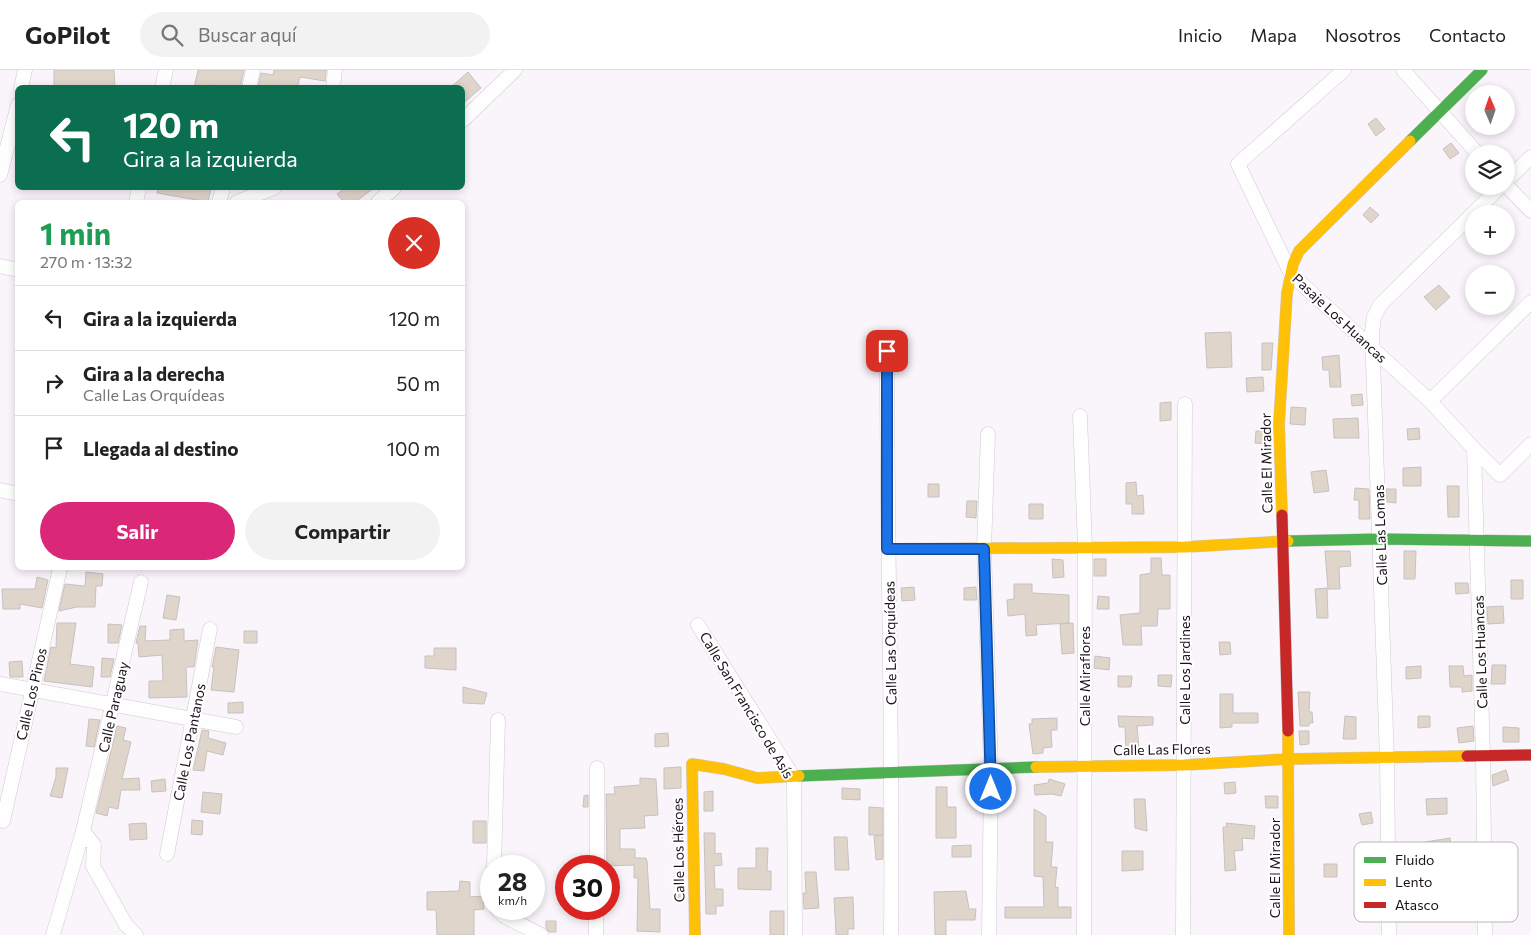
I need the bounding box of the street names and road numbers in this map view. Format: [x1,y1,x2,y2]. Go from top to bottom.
street label: Pasaje Los Huancas [1289,270,1391,366]
street label: Calle El Mirador [1257,412,1275,513]
street label: Calle Las Lomas [1370,484,1390,586]
street label: Calle Las Orquídeas [880,581,900,705]
street label: Calle Los Huancas [1470,595,1490,709]
street label: Calle Los Jardines [1176,615,1193,725]
street label: Calle Miraflores [1076,626,1093,726]
street label: Calle San Francisco de Asís [696,629,798,781]
street label: Calle Los Pinos [12,646,50,742]
street label: Calle Paraguay [94,660,132,754]
street label: Calle Los Pantanos [169,682,209,802]
street label: Calle Las Flores [1113,740,1211,758]
street label: Calle Los Héroes [669,797,687,903]
street label: Calle El Mirador [1266,817,1283,918]

